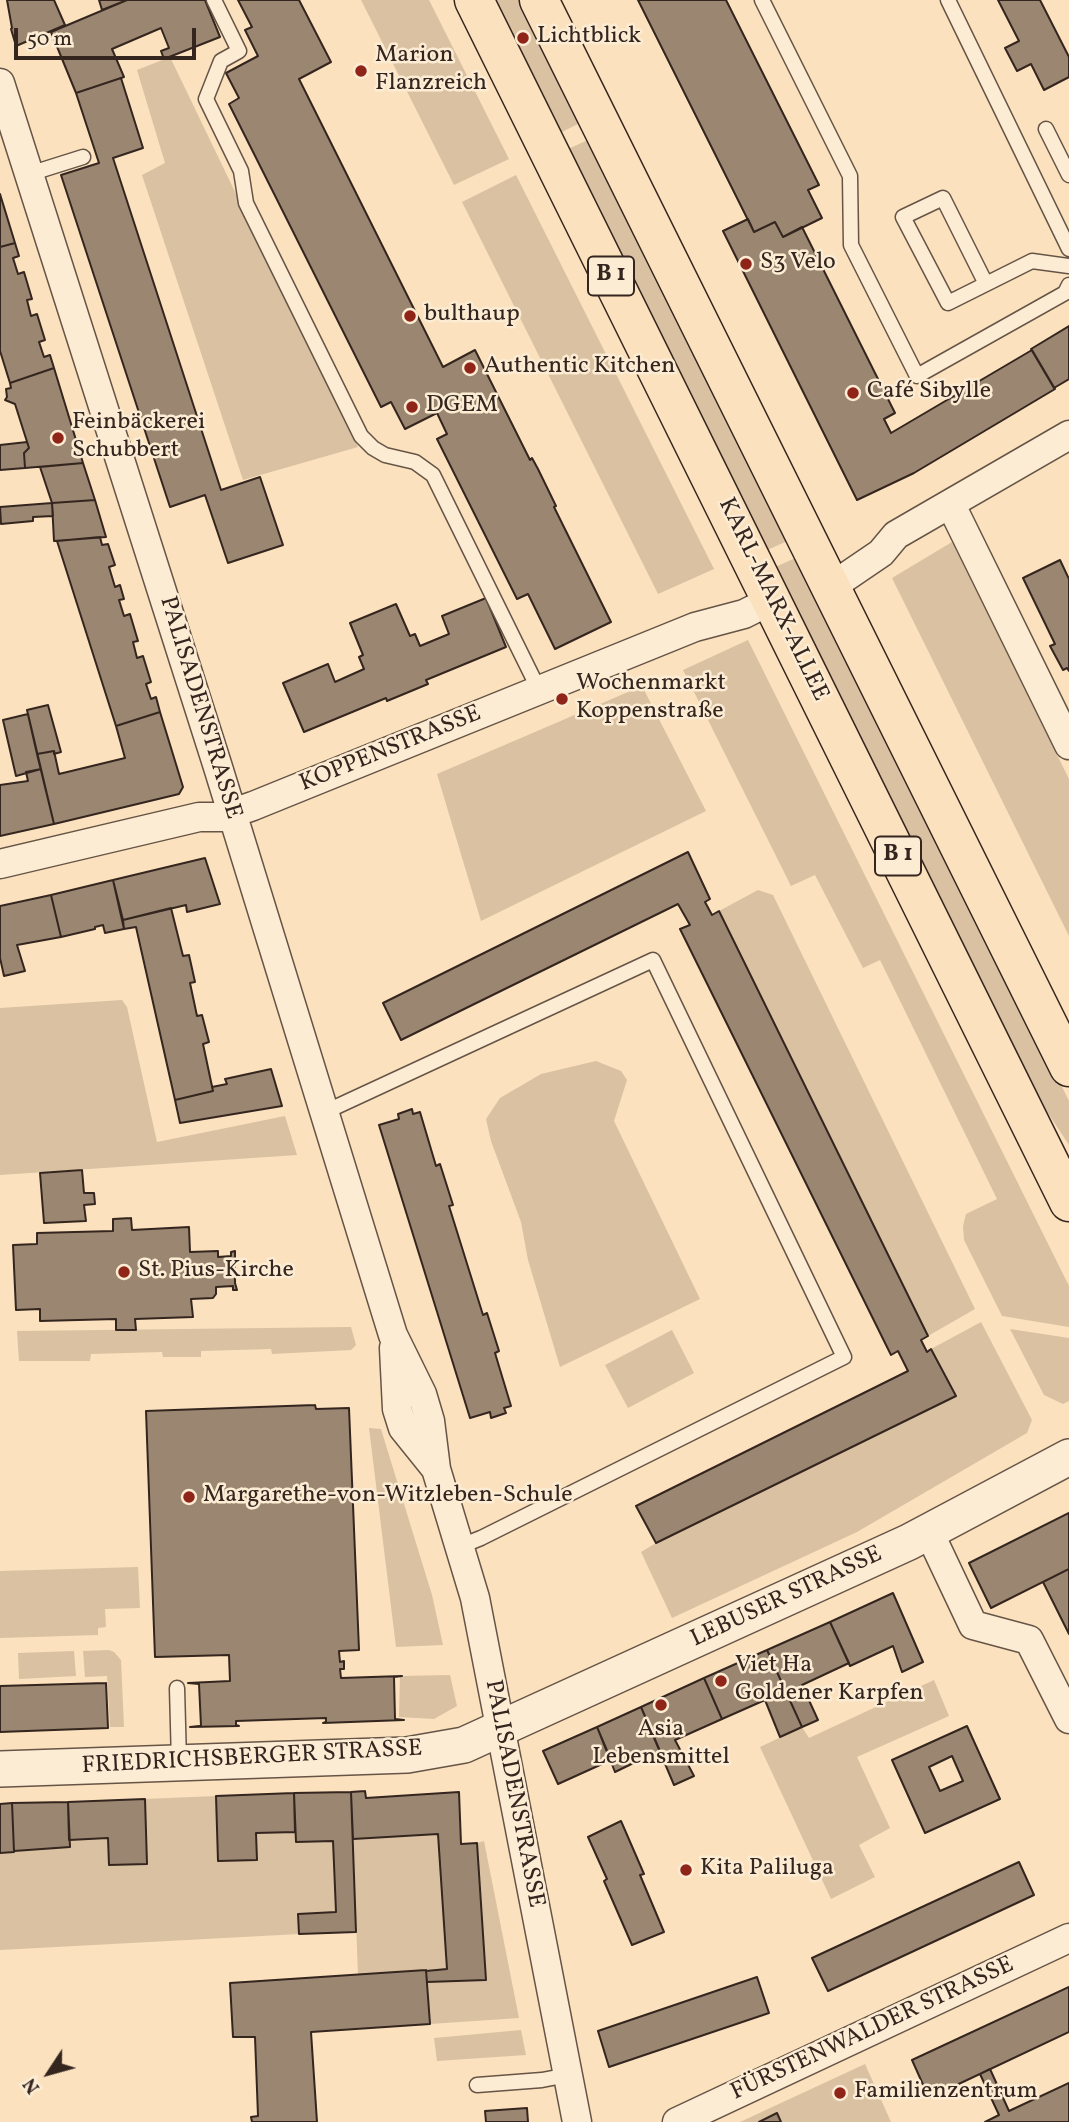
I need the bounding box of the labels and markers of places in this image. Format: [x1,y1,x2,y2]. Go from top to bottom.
place label: Lichtblick [537,24,641,52]
marker: Lichtblick [515,30,531,46]
place label: Marion Flanzreich [375,43,487,99]
marker: Marion Flanzreich [353,63,369,79]
place label: S3 Velo [760,250,836,278]
marker: S3 Velo [738,256,754,272]
place label: bulthaup [424,302,520,330]
marker: bulthaup [402,308,418,324]
place label: Authentic Kitchen [484,354,675,382]
marker: Authentic Kitchen [462,360,478,376]
place label: Café Sibylle [867,379,991,407]
marker: Café Sibylle [845,385,861,401]
place label: DGEM [426,393,498,421]
marker: DGEM [404,399,420,415]
place label: Feinbäckerei Schubbert [72,410,205,466]
marker: Feinbäckerei Schubbert [50,430,66,446]
place label: Wochenmarkt Koppenstraße [576,671,726,727]
marker: Wochenmarkt Koppenstraße [554,691,570,707]
place label: St. Pius-Kirche [138,1258,294,1286]
marker: St. Pius-Kirche [116,1264,132,1280]
place label: Margarethe-von-Witzleben-Schule [203,1483,573,1511]
marker: Margarethe-von-Witzleben-Schule [181,1489,197,1505]
place label: Viet Ha Goldener Karpfen [735,1653,924,1709]
marker: Viet Ha Goldener Karpfen [713,1673,729,1689]
marker: Asia Lebensmittel [653,1697,669,1713]
place label: Asia Lebensmittel [592,1717,730,1773]
place label: Kita Paliluga [700,1856,834,1884]
marker: Kita Paliluga [678,1862,694,1878]
place label: Familienzentrum [854,2079,1038,2107]
marker: Familienzentrum [832,2085,848,2101]

